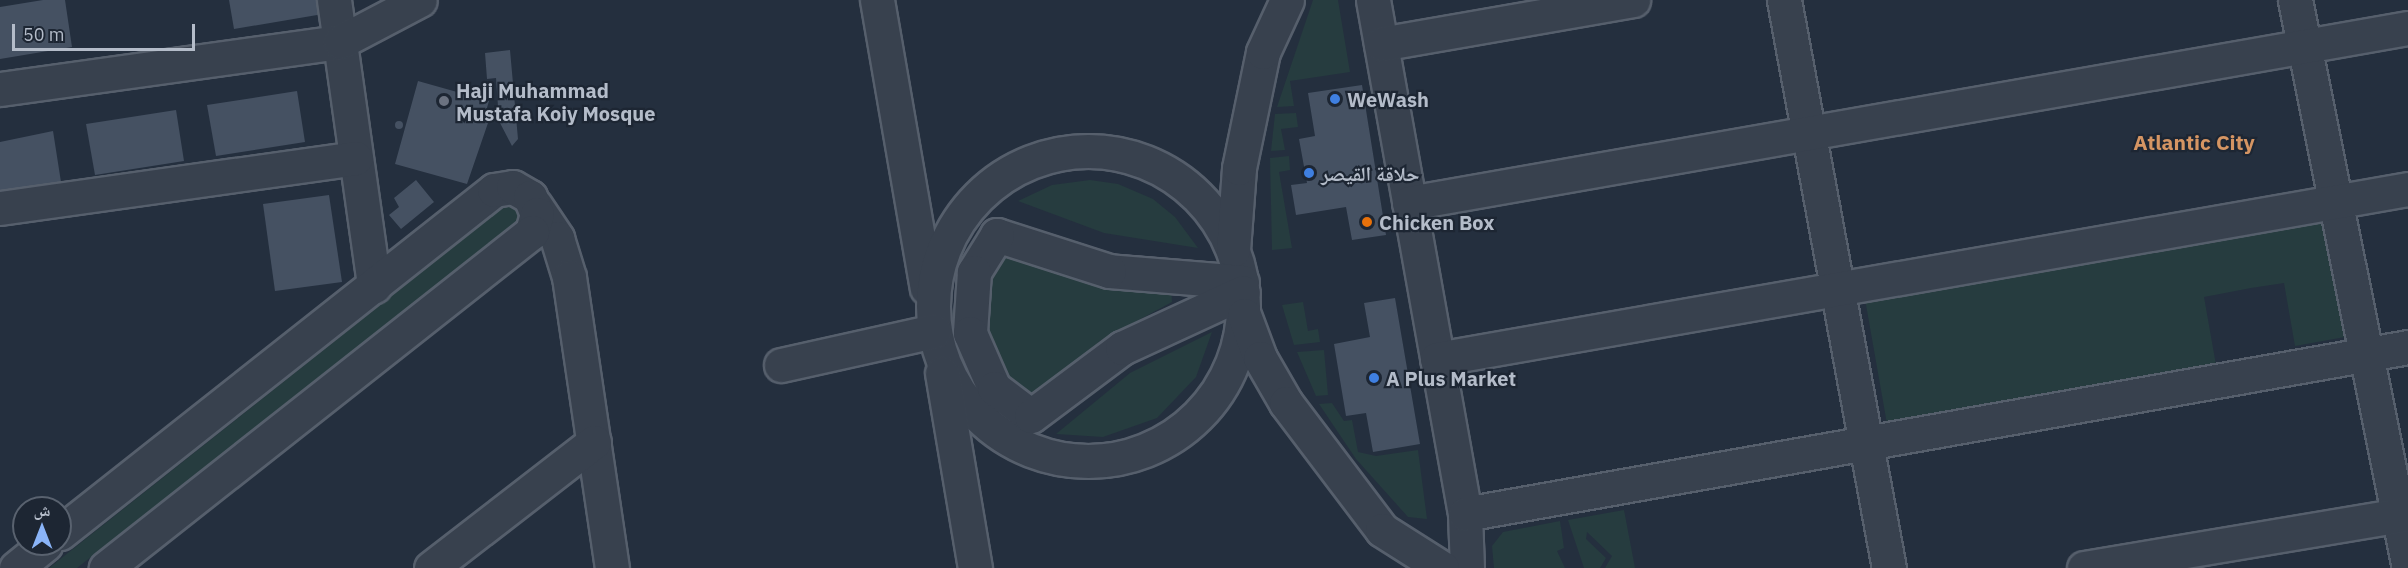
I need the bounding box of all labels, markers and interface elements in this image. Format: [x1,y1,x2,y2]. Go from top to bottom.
scale bar [15,12,198,50]
text: 50 m [23,23,65,46]
place label: Haji Muhammad Mustafa Koiy Mosque [456,78,655,125]
place label: WeWash [1347,87,1429,111]
marker: WeWash [1328,92,1342,106]
marker: Haji Muhammad Mustafa Koiy Mosque [437,94,451,108]
district label: Atlantic City [2133,129,2255,155]
place label: حلاقة القيصر [1321,161,1419,185]
marker: حلاقة القيصر [1302,166,1316,180]
place label: Chicken Box [1379,210,1494,234]
marker: Chicken Box [1360,215,1374,229]
place label: A Plus Market [1386,366,1516,390]
marker: A Plus Market [1367,371,1381,385]
north arrow [12,496,72,556]
text: ش [34,500,50,520]

